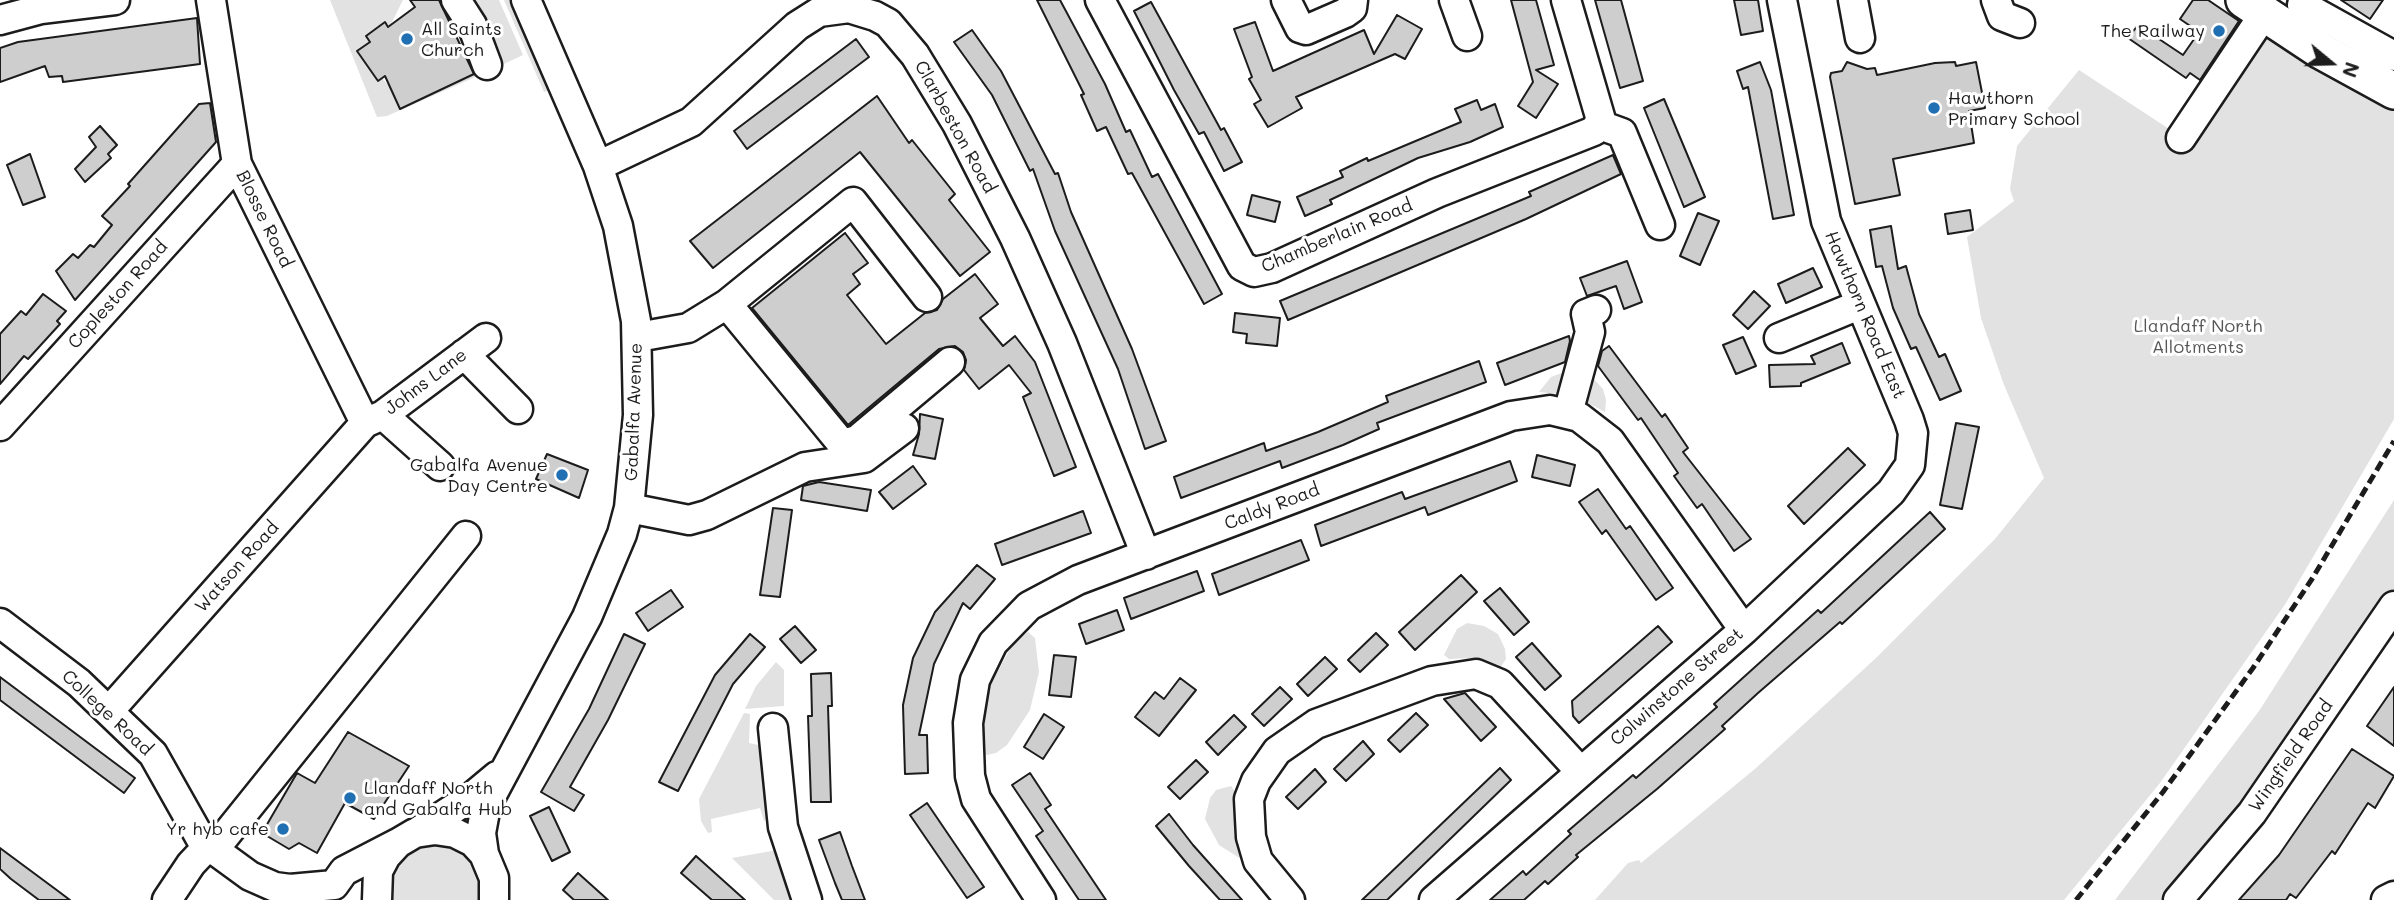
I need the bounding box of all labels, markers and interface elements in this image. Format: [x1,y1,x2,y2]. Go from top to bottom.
place label: All Saints Church [421,18,502,60]
place label: The Railway [2101,20,2205,42]
marker: The Railway [2211,23,2227,39]
north arrow [2296,28,2366,98]
marker: All Saints Church [399,31,415,47]
street label: Clarbeston Road [910,57,1000,197]
text: N [2337,59,2365,81]
place label: Hawthorn Primary School [1948,87,2080,130]
marker: Hawthorn Primary School [1926,100,1942,116]
street label: Blosse Road [231,167,297,271]
street label: Chamberlain Road [1258,194,1416,278]
street label: Hawthorn Road East [1820,228,1910,402]
street label: Copleston Road [64,236,172,354]
park label: Llandaff North Allotments [2134,315,2262,358]
street label: Gabalfa Avenue [621,343,647,481]
street label: Johns Lane [381,344,471,420]
place label: Gabalfa Avenue Day Centre [410,454,548,496]
marker: Gabalfa Avenue Day Centre [554,467,570,483]
street label: Caldy Road [1221,479,1323,535]
street label: Watson Road [191,517,283,617]
street label: Colwinstone Street [1606,623,1748,751]
street label: College Road [57,666,157,760]
street label: Wingfield Road [2244,696,2338,816]
place label: Llandaff North and Gabalfa Hub [364,777,512,820]
marker: Llandaff North and Gabalfa Hub [342,790,358,806]
place label: Yr hyb cafe [166,818,269,840]
marker: Yr hyb cafe [275,821,291,837]

